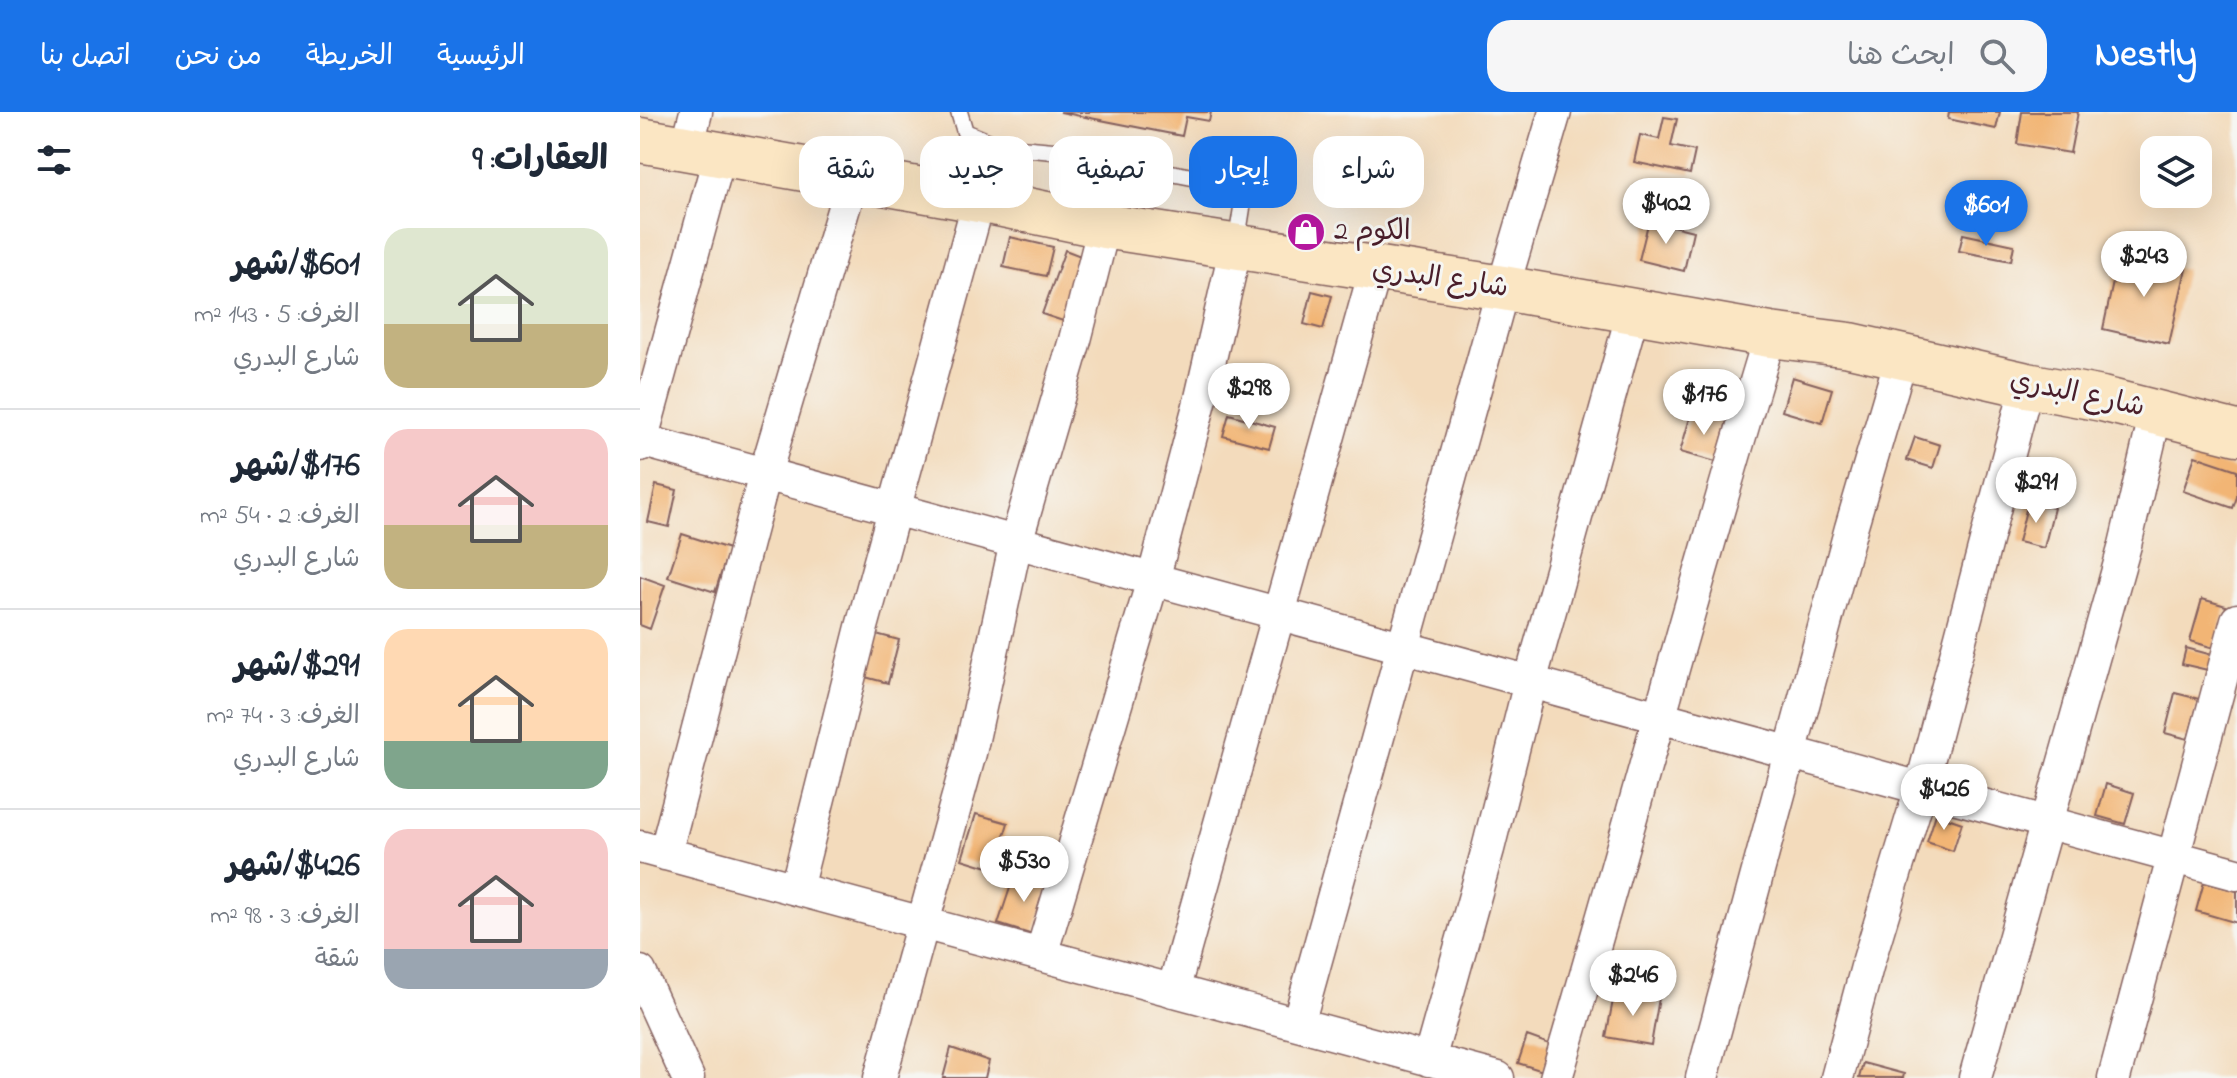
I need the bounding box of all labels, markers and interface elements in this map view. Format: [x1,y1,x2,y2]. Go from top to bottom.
search box [1487,20,2047,92]
text: Nestly [2095,28,2197,84]
icon: search [1975,34,2019,78]
text: ابحث هنا [1847,35,1955,79]
text: اتصل بنا [40,37,131,78]
text: من نحن [175,37,262,78]
text: الخريطة [306,37,393,78]
text: الرئيسية [437,37,525,78]
text: العقارات: 9 [472,136,608,186]
chip: شقة [799,136,904,208]
chip: جديد [920,136,1033,208]
chip: تصفية [1049,136,1173,208]
chip: إيجار [1189,136,1297,208]
chip: شراء [1313,136,1424,208]
map controls [2140,136,2212,208]
button: layers [2140,136,2212,208]
icon: filters [32,138,76,182]
pin: $402 [1619,178,1713,246]
pin: $601 [1939,180,2033,248]
text: $402 [1641,185,1691,223]
text: $601 [1963,187,2009,225]
shop icon: الكوم 2 [1285,211,1327,253]
place label: الكوم 2 [1334,212,1411,253]
pin: $243 [2097,231,2191,299]
text: $243 [2119,238,2169,276]
text: $601/شهر [232,241,360,291]
street label: شارع البدري [1369,250,1511,310]
icon: home [448,260,544,356]
text: الغرف: 5 · 143 m² [194,297,360,335]
text: شارع البدري [233,340,360,378]
street label: شارع البدري [2006,361,2148,429]
pin: $298 [1202,363,1296,431]
pin: $176 [1657,369,1751,437]
text: $298 [1226,370,1272,408]
text: $176 [1681,376,1727,414]
text: $176/شهر [233,442,360,492]
pin: $291 [1989,457,2083,525]
icon: home [448,461,544,557]
text: $291 [2014,464,2058,502]
text: الغرف: 2 · 54 m² [200,498,360,536]
text: شارع البدري [233,541,360,579]
text: $291/شهر [234,642,360,692]
icon: home [448,661,544,757]
text: الغرف: 3 · 74 m² [206,698,360,736]
text: شارع البدري [233,741,360,779]
pin: $426 [1897,764,1991,832]
text: $426 [1919,771,1969,809]
pin: $530 [977,836,1071,904]
text: $426/شهر [227,842,360,892]
text: $530 [998,843,1050,881]
icon: home [448,861,544,957]
text: الغرف: 3 · 98 m² [210,898,360,936]
text: شقة [315,941,360,979]
pin: $246 [1586,950,1680,1018]
text: $246 [1608,957,1658,995]

